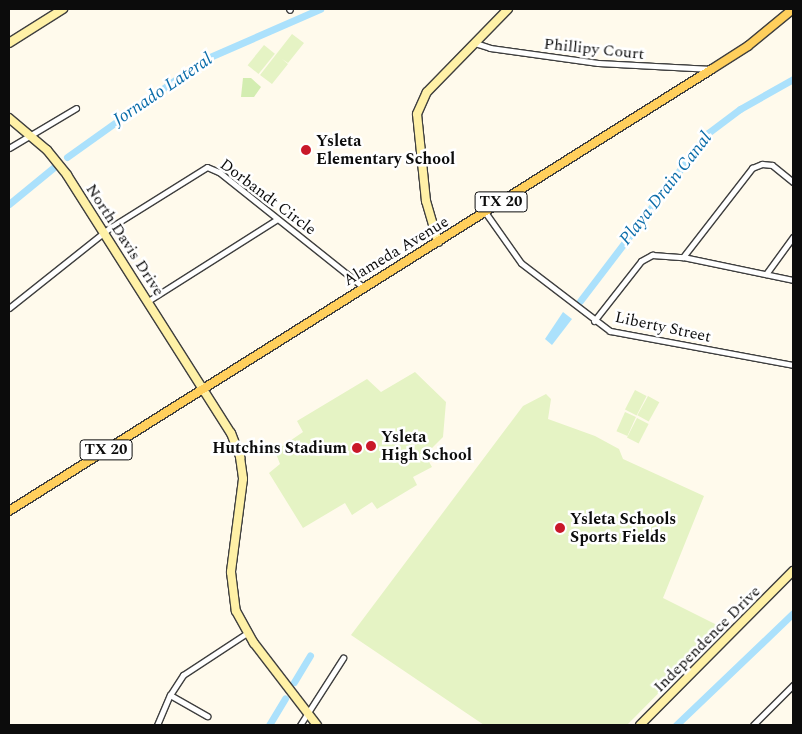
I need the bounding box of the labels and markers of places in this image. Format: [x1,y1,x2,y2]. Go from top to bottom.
place label: Ysleta Elementary School [316,131,455,169]
marker: Ysleta Elementary School [300,144,312,156]
place label: Ysleta High School [381,427,472,465]
place label: Hutchins Stadium [212,438,347,458]
marker: Ysleta High School [365,440,377,452]
marker: Hutchins Stadium [351,442,363,454]
place label: Ysleta Schools Sports Fields [570,509,676,547]
marker: Ysleta Schools Sports Fields [554,522,566,534]

